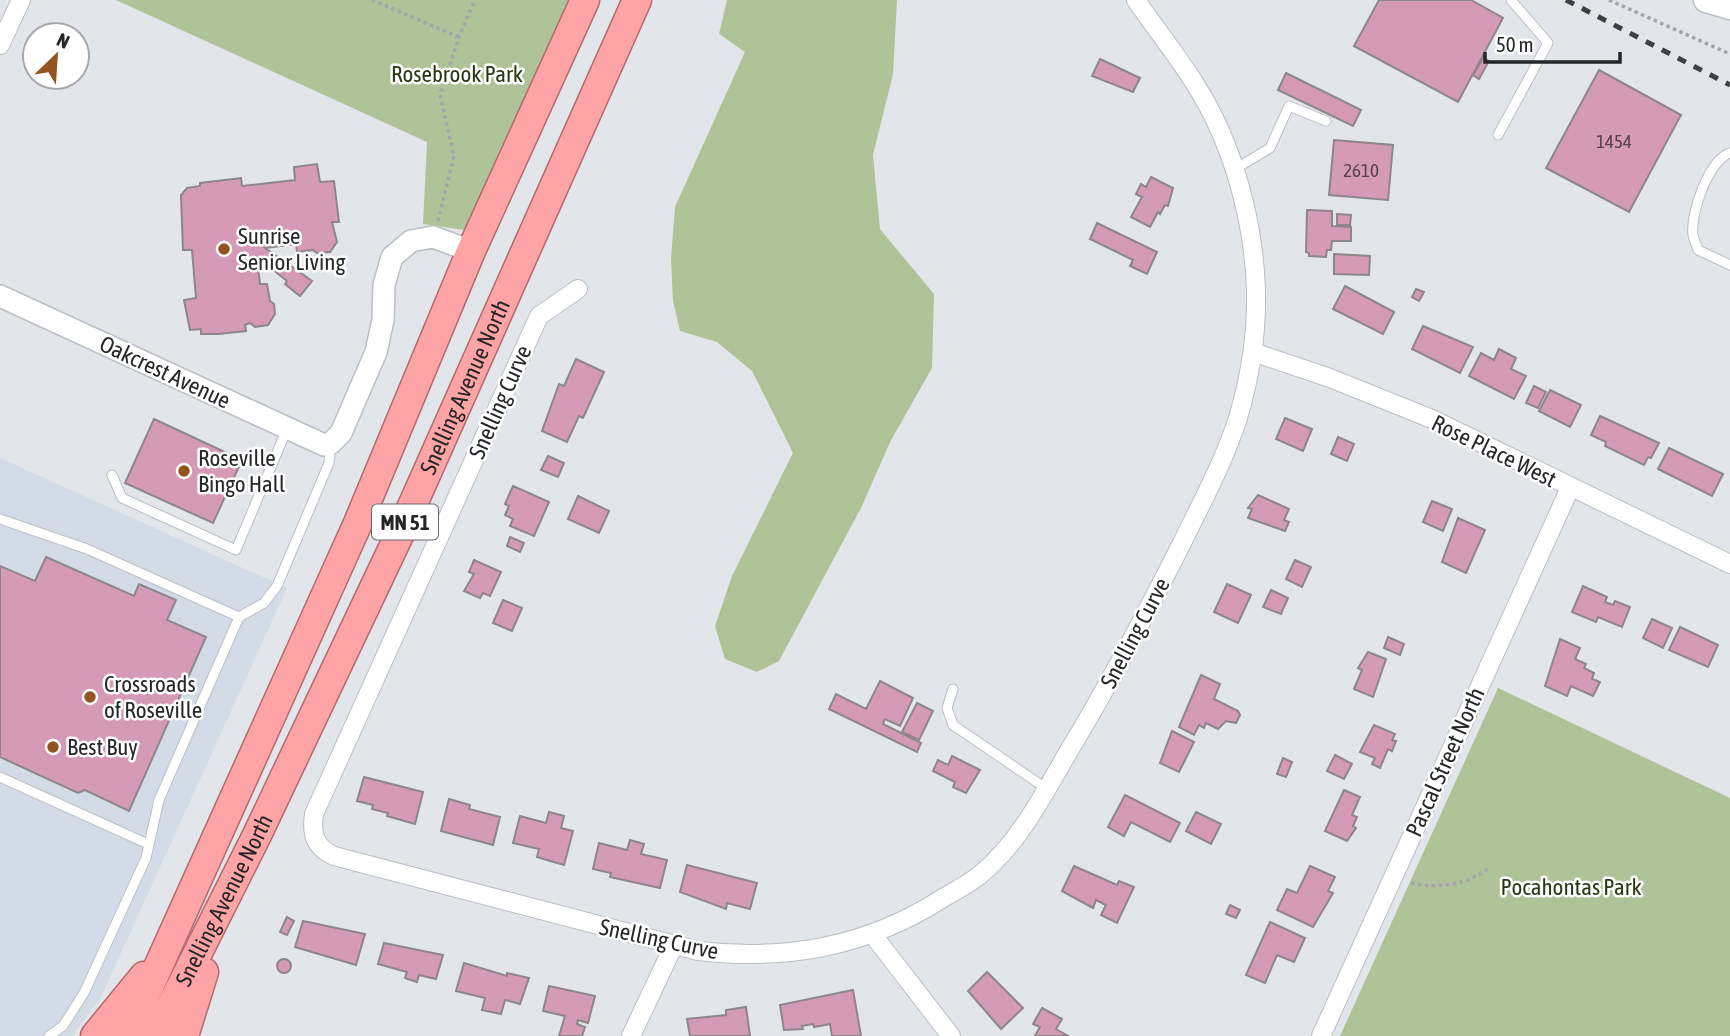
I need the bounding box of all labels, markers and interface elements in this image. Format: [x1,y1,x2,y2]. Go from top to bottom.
north arrow [21,21,91,91]
scale bar [1485,21,1620,65]
text: N [53,28,73,53]
text: 50 m [1496,32,1534,56]
park label: Rosebrook Park [391,61,523,87]
house number: 1454 [1596,130,1632,152]
house number: 2610 [1343,159,1379,181]
place label: Sunrise Senior Living [238,223,345,275]
marker: Sunrise Senior Living [216,241,232,257]
street label: Snelling Avenue North [415,295,515,478]
street label: Oakcrest Avenue [96,330,234,414]
street label: Snelling Curve [464,342,536,462]
street label: Rose Place West [1427,410,1561,492]
place label: Roseville Bingo Hall [198,445,285,497]
marker: Roseville Bingo Hall [176,463,192,479]
road number: MN 51 [372,504,438,540]
street label: Snelling Curve [1095,574,1175,692]
place label: Crossroads of Roseville [104,671,202,723]
street label: Pascal Street North [1401,683,1489,841]
marker: Crossroads of Roseville [82,689,98,705]
place label: Best Buy [67,734,138,760]
marker: Best Buy [45,739,61,755]
street label: Snelling Avenue North [170,810,278,990]
park label: Pocahontas Park [1500,874,1642,900]
street label: Snelling Curve [597,914,721,964]

